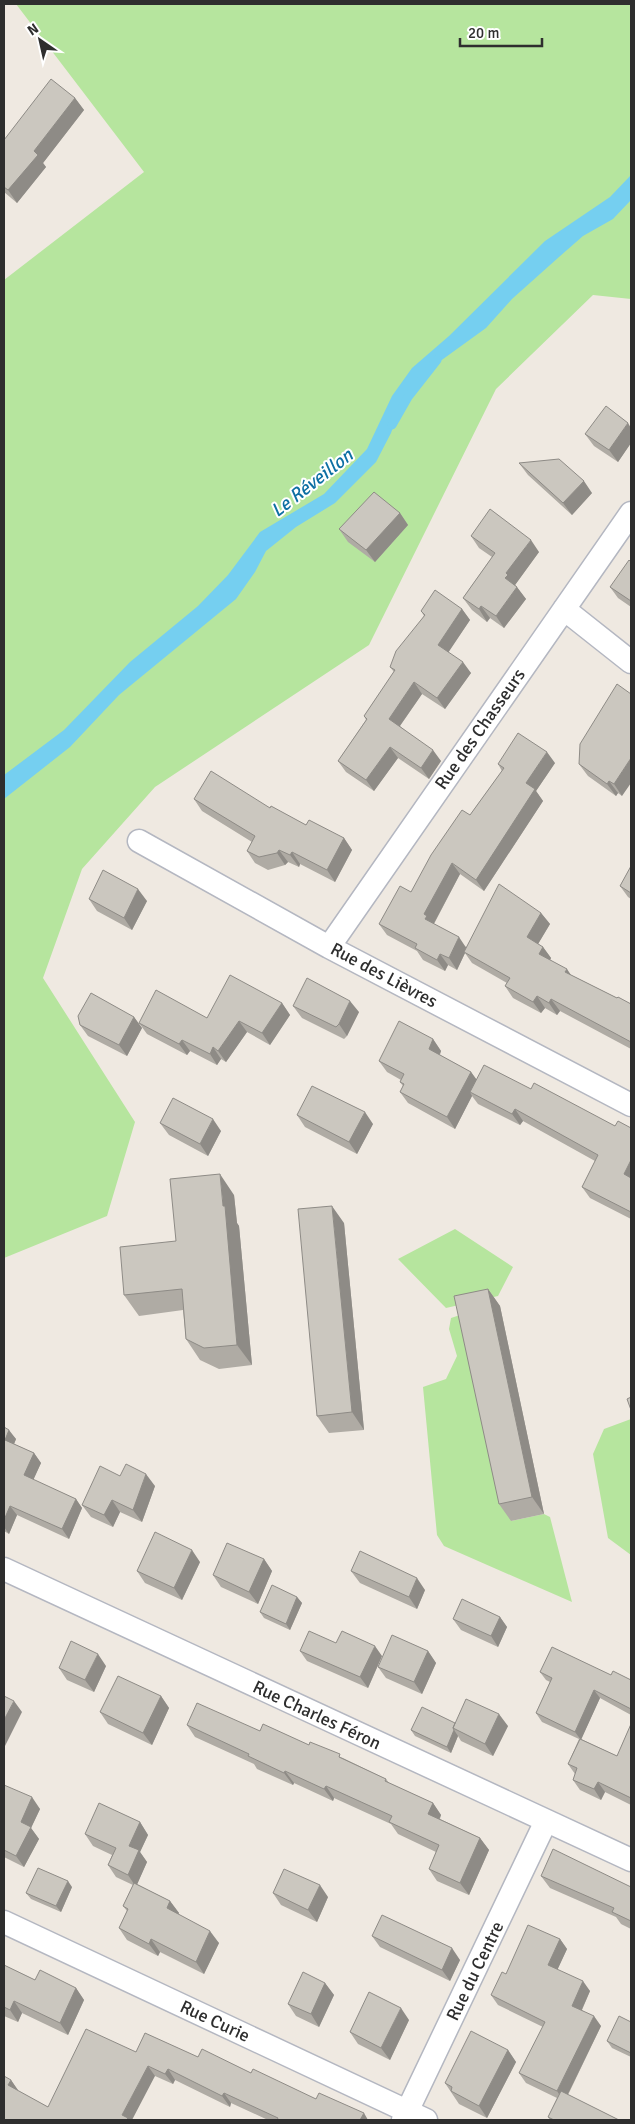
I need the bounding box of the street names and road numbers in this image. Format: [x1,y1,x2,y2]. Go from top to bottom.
street label: Rue des Chasseurs [430,664,530,794]
street label: Rue des Lièvres [327,938,441,1012]
street label: Rue Charles Féron [249,1676,385,1754]
street label: Rue du Centre [442,1918,508,2024]
street label: Rue Curie [177,1995,253,2047]

